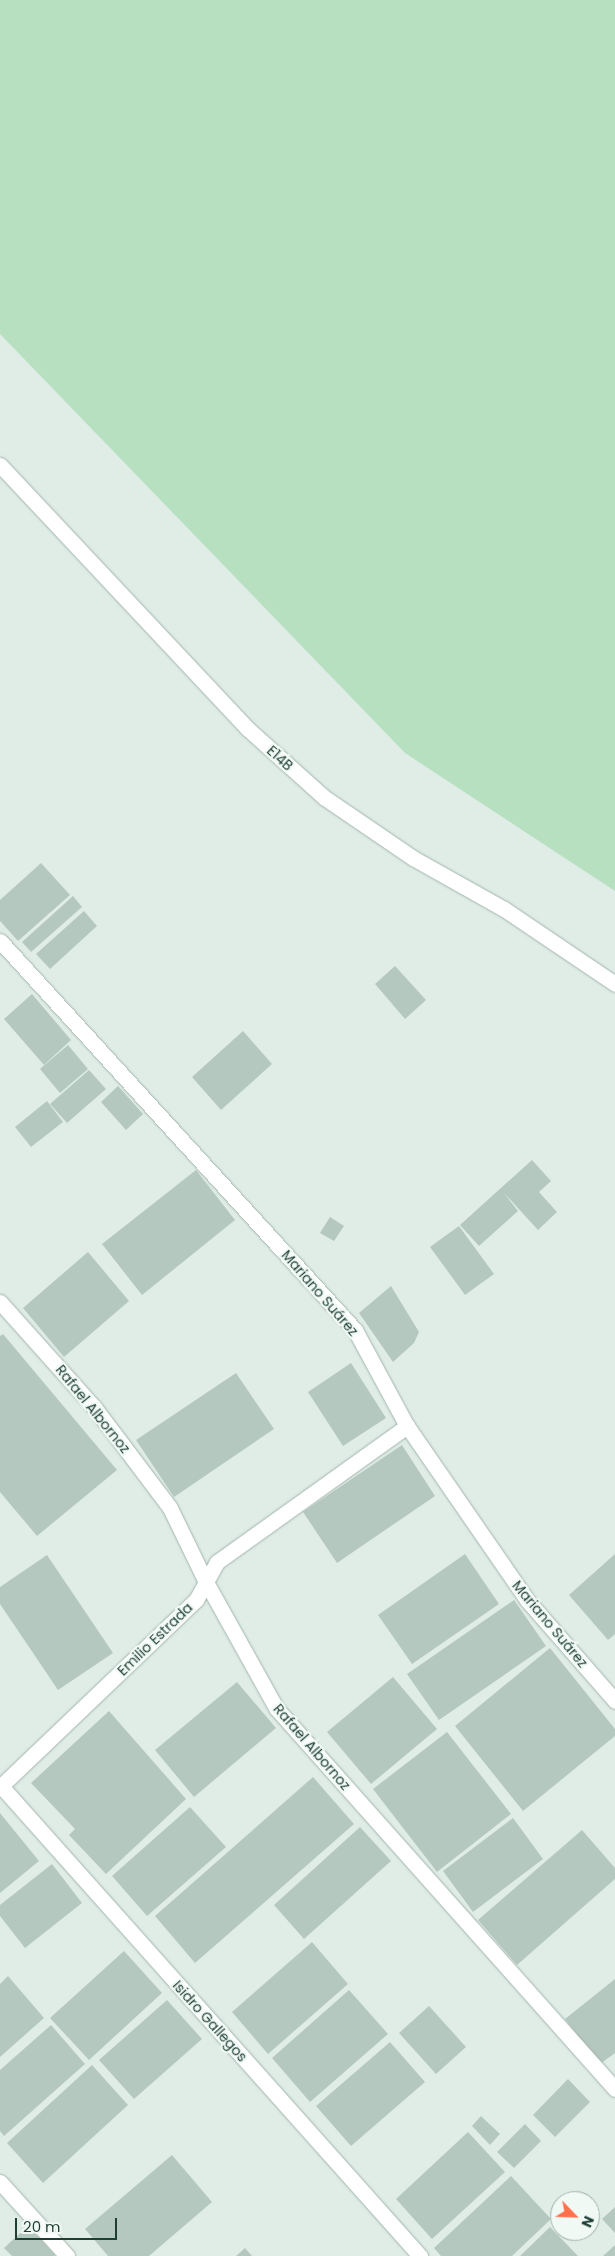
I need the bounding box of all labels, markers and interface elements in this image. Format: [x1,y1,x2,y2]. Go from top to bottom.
street label: E14B [264,742,296,774]
street label: Mariano Suárez [278,1247,362,1339]
street label: Rafael Albornoz [52,1361,134,1457]
street label: Mariano Suárez [509,1577,591,1671]
street label: Emilio Estrada [114,1599,196,1679]
street label: Rafael Albornoz [270,1700,354,1794]
street label: Isidro Gallegos [169,1977,251,2065]
north arrow [550,2191,600,2241]
scale bar [18,2208,120,2240]
text: N [577,2213,599,2231]
text: 20 m [23,2216,61,2237]

